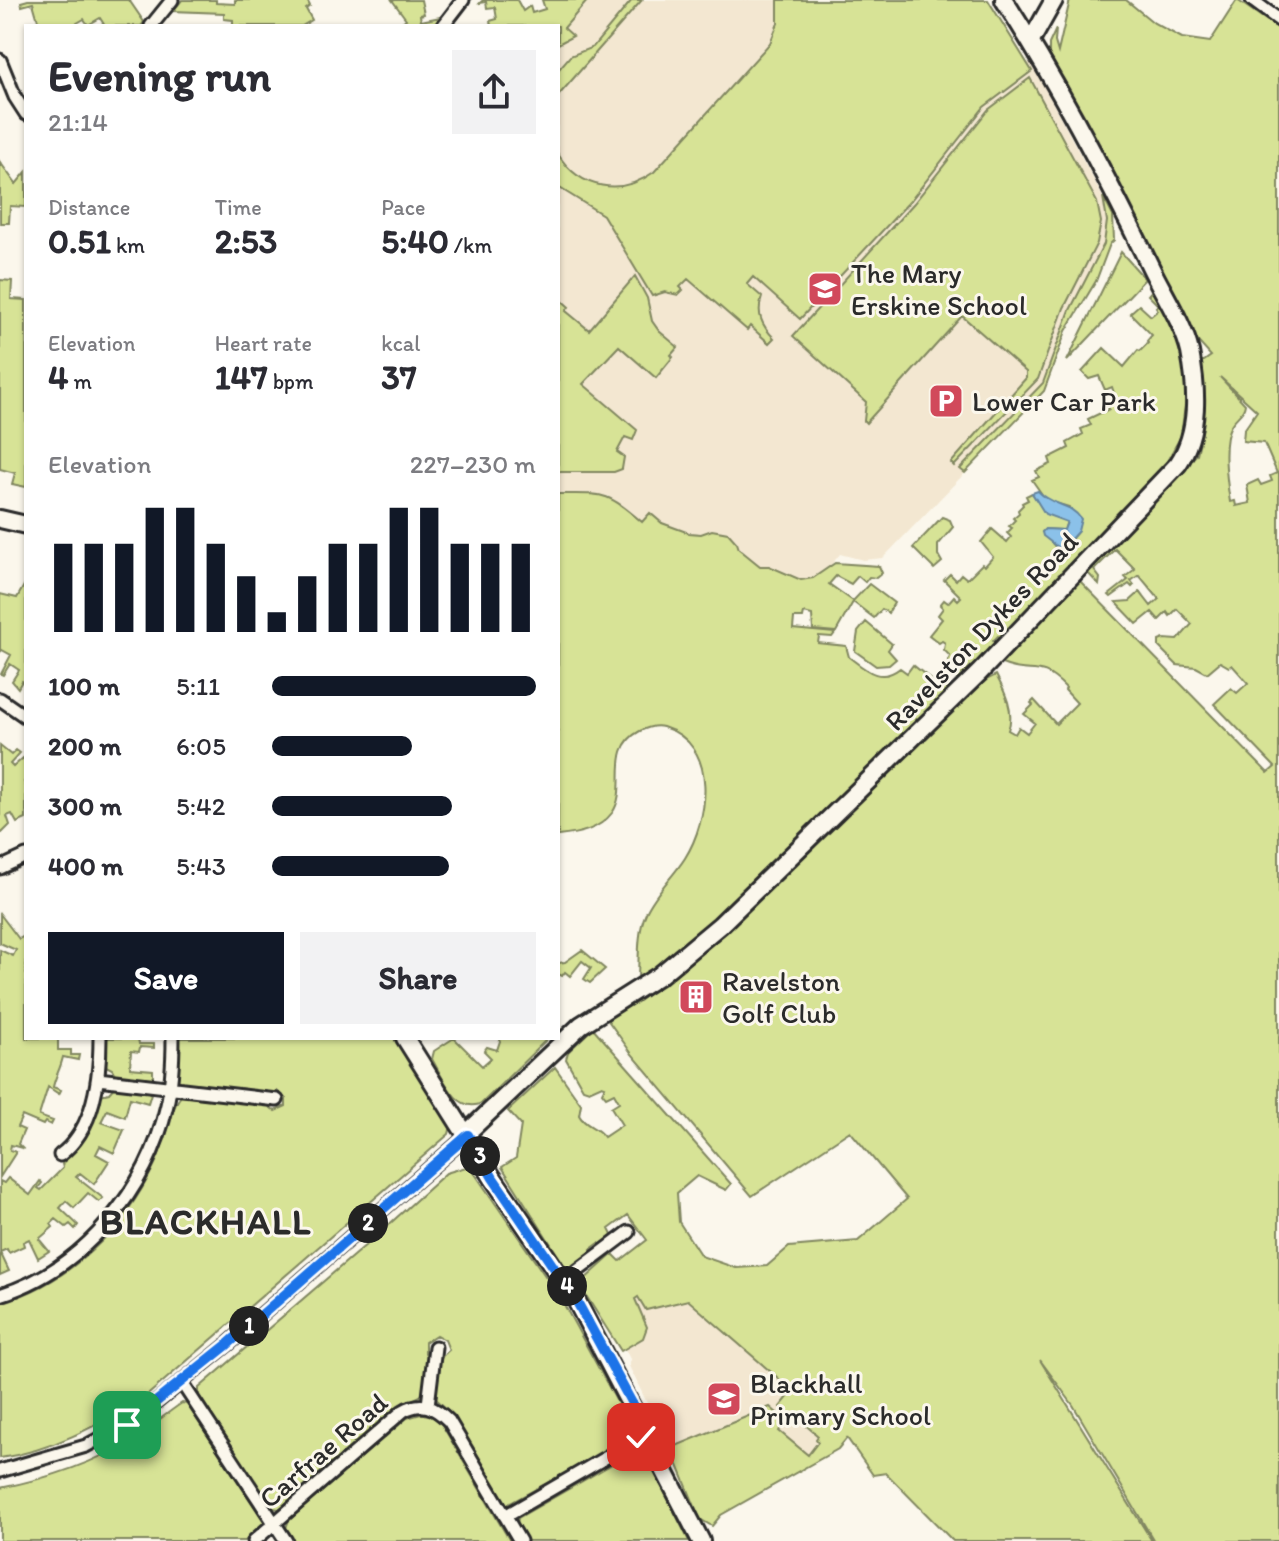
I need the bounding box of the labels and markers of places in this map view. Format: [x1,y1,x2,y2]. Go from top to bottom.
place label: The Mary Erskine School [851,256,1027,322]
school or university icon: The Mary Erskine School [806,270,844,308]
parking icon: Lower Car Park [927,382,965,420]
place label: Lower Car Park [972,384,1156,418]
place label: Ravelston Golf Club [722,964,840,1030]
building icon: Ravelston Golf Club [677,978,715,1016]
pin: 3 [460,1136,500,1176]
pin: 2 [348,1203,388,1243]
pin: 4 [547,1266,587,1306]
pin: 1 [229,1306,269,1346]
place label: Blackhall Primary School [750,1366,931,1432]
school or university icon: Blackhall Primary School [705,1380,743,1418]
pin [93,1391,161,1459]
pin [607,1403,675,1471]

